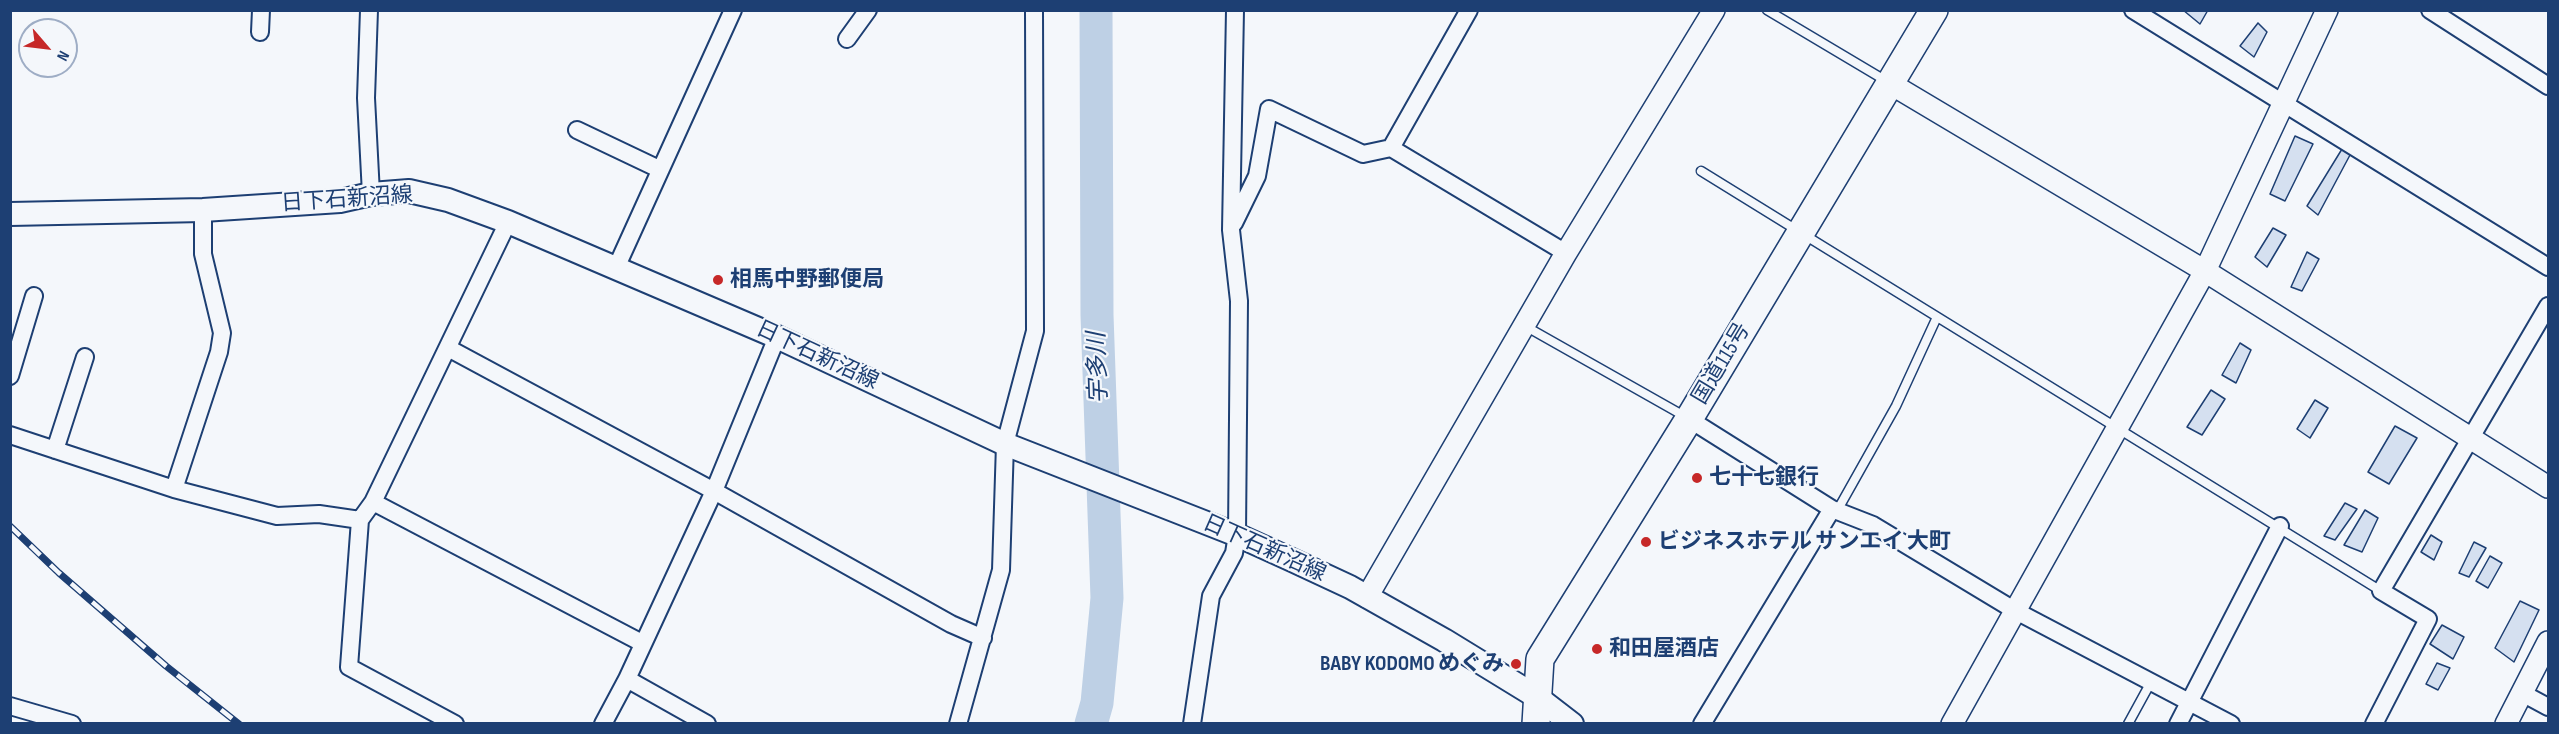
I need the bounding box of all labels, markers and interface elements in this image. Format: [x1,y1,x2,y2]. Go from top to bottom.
north arrow [18,18,78,78]
text: N [52,48,73,64]
street label: 日下石新沼線 [280,182,414,218]
place label: 相馬中野郵便局 [730,267,884,293]
marker: 相馬中野郵便局 [711,273,725,287]
street label: 日下石新沼線 [752,316,882,396]
street label: 国道115号 [1687,319,1757,409]
water label: 宇多川 [1083,332,1115,404]
place label: 七十七銀行 [1709,465,1819,491]
marker: 七十七銀行 [1690,471,1704,485]
street label: 日下石新沼線 [1198,510,1330,588]
place label: ビジネスホテル サンエイ 大町 [1658,529,1951,555]
marker: ビジネスホテル サンエイ 大町 [1639,535,1653,549]
place label: 和田屋酒店 [1609,636,1719,662]
marker: 和田屋酒店 [1590,642,1604,656]
place label: BABY KODOMO めぐみ [1320,651,1504,677]
marker: BABY KODOMO めぐみ [1509,657,1523,671]

